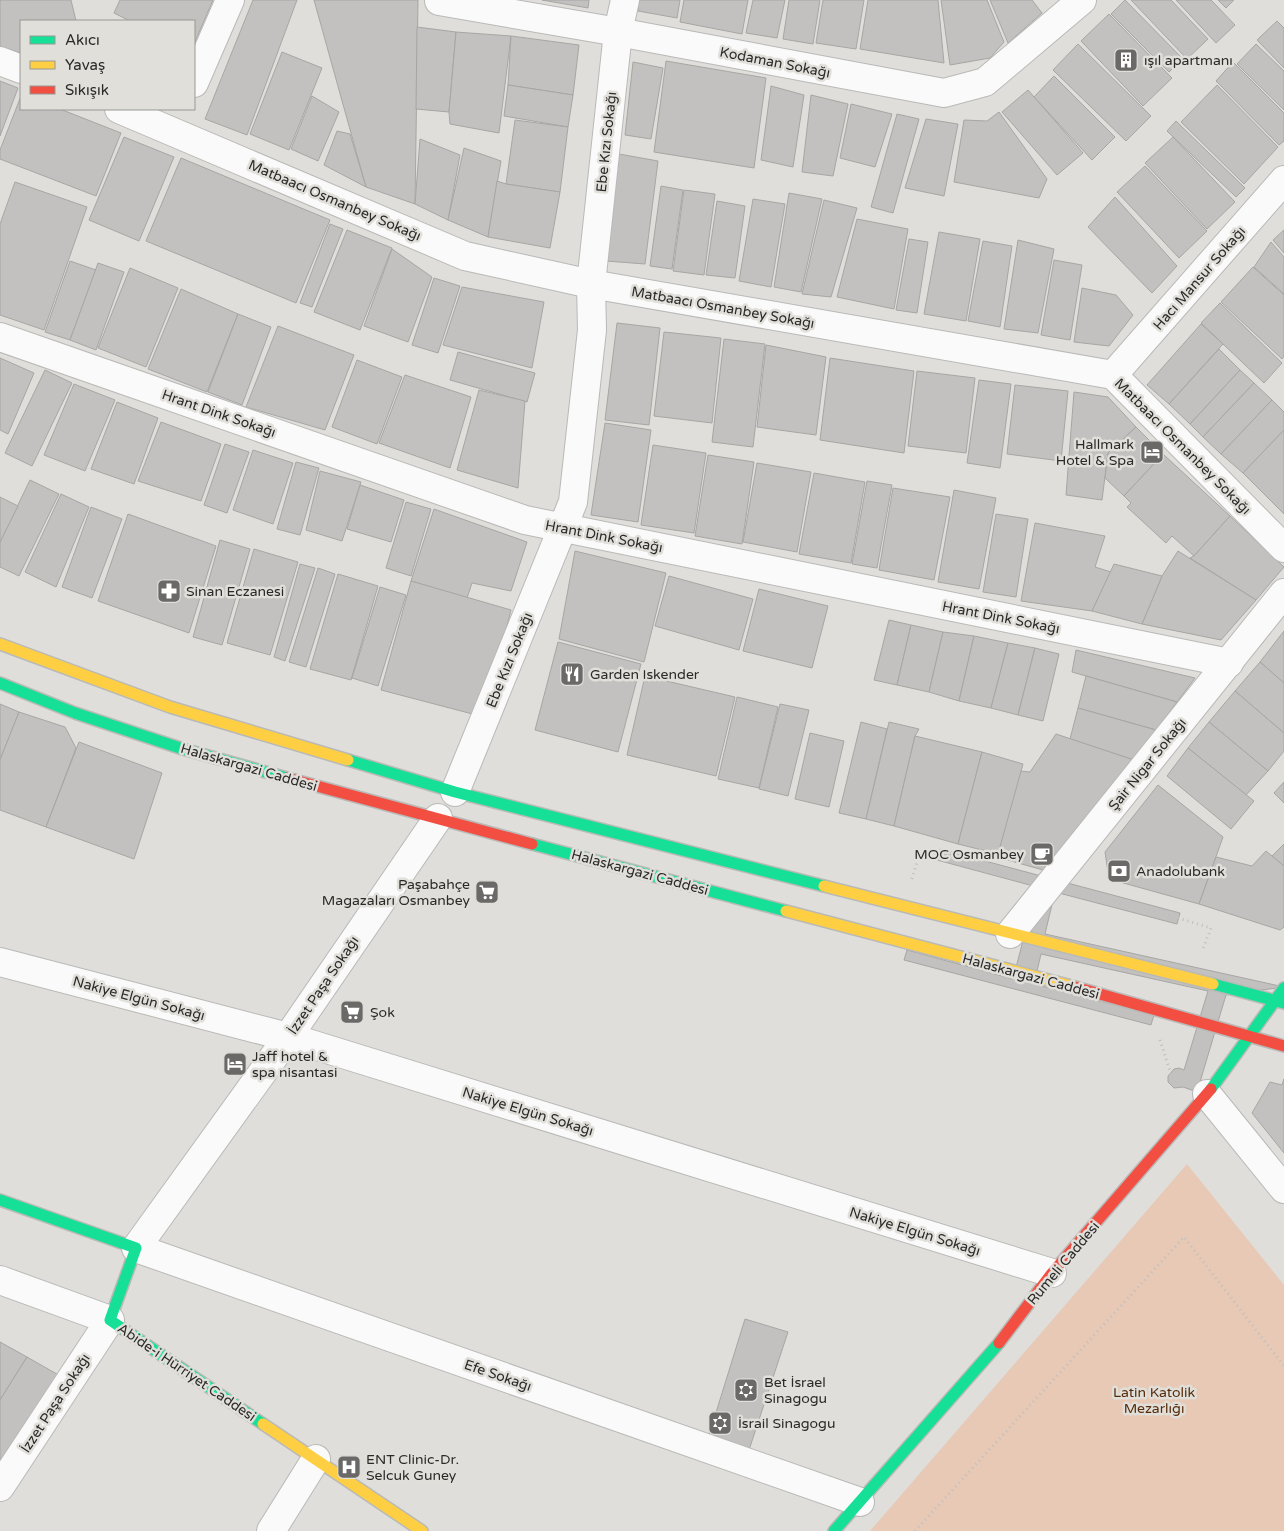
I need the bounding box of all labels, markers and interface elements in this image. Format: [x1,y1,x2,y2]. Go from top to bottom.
legend [20,20,195,110]
text: Akıcı [65,31,100,49]
street label: Kodaman Sokağı [718,43,832,82]
building icon: ışıl apartmanı [1113,47,1139,73]
place label: ışıl apartmanı [1144,52,1233,69]
text: Yavaş [65,56,105,74]
text: Sıkışık [65,81,109,99]
street label: Ebe Kızı Sokağı [593,91,620,193]
street label: Matbaacı Osmanbey Sokağı [246,156,424,245]
street label: Hacı Mansur Sokağı [1150,223,1249,334]
street label: Matbaacı Osmanbey Sokağı [630,283,816,332]
street label: Matbaacı Osmanbey Sokağı [1111,375,1254,518]
street label: Hrant Dink Sokağı [160,386,278,441]
place label: Hallmark Hotel & Spa [1056,436,1134,469]
hotel icon: Hallmark Hotel & Spa [1139,439,1165,465]
street label: Hrant Dink Sokağı [544,517,664,556]
pharmacy icon: Sinan Eczanesi [156,578,182,604]
place label: Sinan Eczanesi [186,583,284,600]
street label: Hrant Dink Sokağı [941,598,1061,637]
street label: Ebe Kızı Sokağı [483,610,536,710]
restaurant icon: Garden Iskender [559,661,585,687]
place label: Garden Iskender [590,666,700,683]
street label: Şair Nigar Sokağı [1105,715,1190,814]
street label: Halaskargazi Caddesi [179,740,319,795]
cafe icon: MOC Osmanbey [1029,841,1055,867]
street label: Halaskargazi Caddesi [569,846,710,899]
place label: MOC Osmanbey [914,846,1024,863]
bank icon: Anadolubank [1106,858,1132,884]
place label: Anadolubank [1136,863,1225,880]
place label: Paşabahçe Magazaları Osmanbey [322,876,470,909]
supermarket icon: Paşabahçe Magazaları Osmanbey [474,879,500,905]
street label: İzzet Paşa Sokağı [284,933,363,1038]
street label: Halaskargazi Caddesi [960,950,1101,1003]
street label: Nakiye Elgün Sokağı [71,973,207,1024]
supermarket icon: Şok [339,999,365,1025]
place label: Şok [370,1004,395,1021]
place label: Jaff hotel & spa nisantasi [252,1048,337,1081]
hotel icon: Jaff hotel & spa nisantasi [222,1051,248,1077]
street label: Nakiye Elgün Sokağı [460,1083,595,1139]
street label: Nakiye Elgün Sokağı [847,1203,982,1259]
street label: Rumeli Caddesi [1024,1218,1103,1308]
street label: Abide-i Hürriyet Caddesi [114,1320,259,1425]
street label: İzzet Paşa Sokağı [17,1350,94,1456]
street label: Efe Sokağı [462,1356,534,1395]
place label: Bet İsrael Sinagogu [764,1374,827,1407]
synagogue icon: Bet İsrael Sinagogu [733,1377,759,1403]
park label: Latin Katolik Mezarlığı [1113,1384,1195,1417]
synagogue icon: İsrail Sinagogu [707,1410,733,1436]
place label: İsrail Sinagogu [738,1415,835,1432]
place label: ENT Clinic-Dr. Selcuk Guney [366,1451,459,1484]
hospital icon: ENT Clinic-Dr. Selcuk Guney [336,1454,362,1480]

